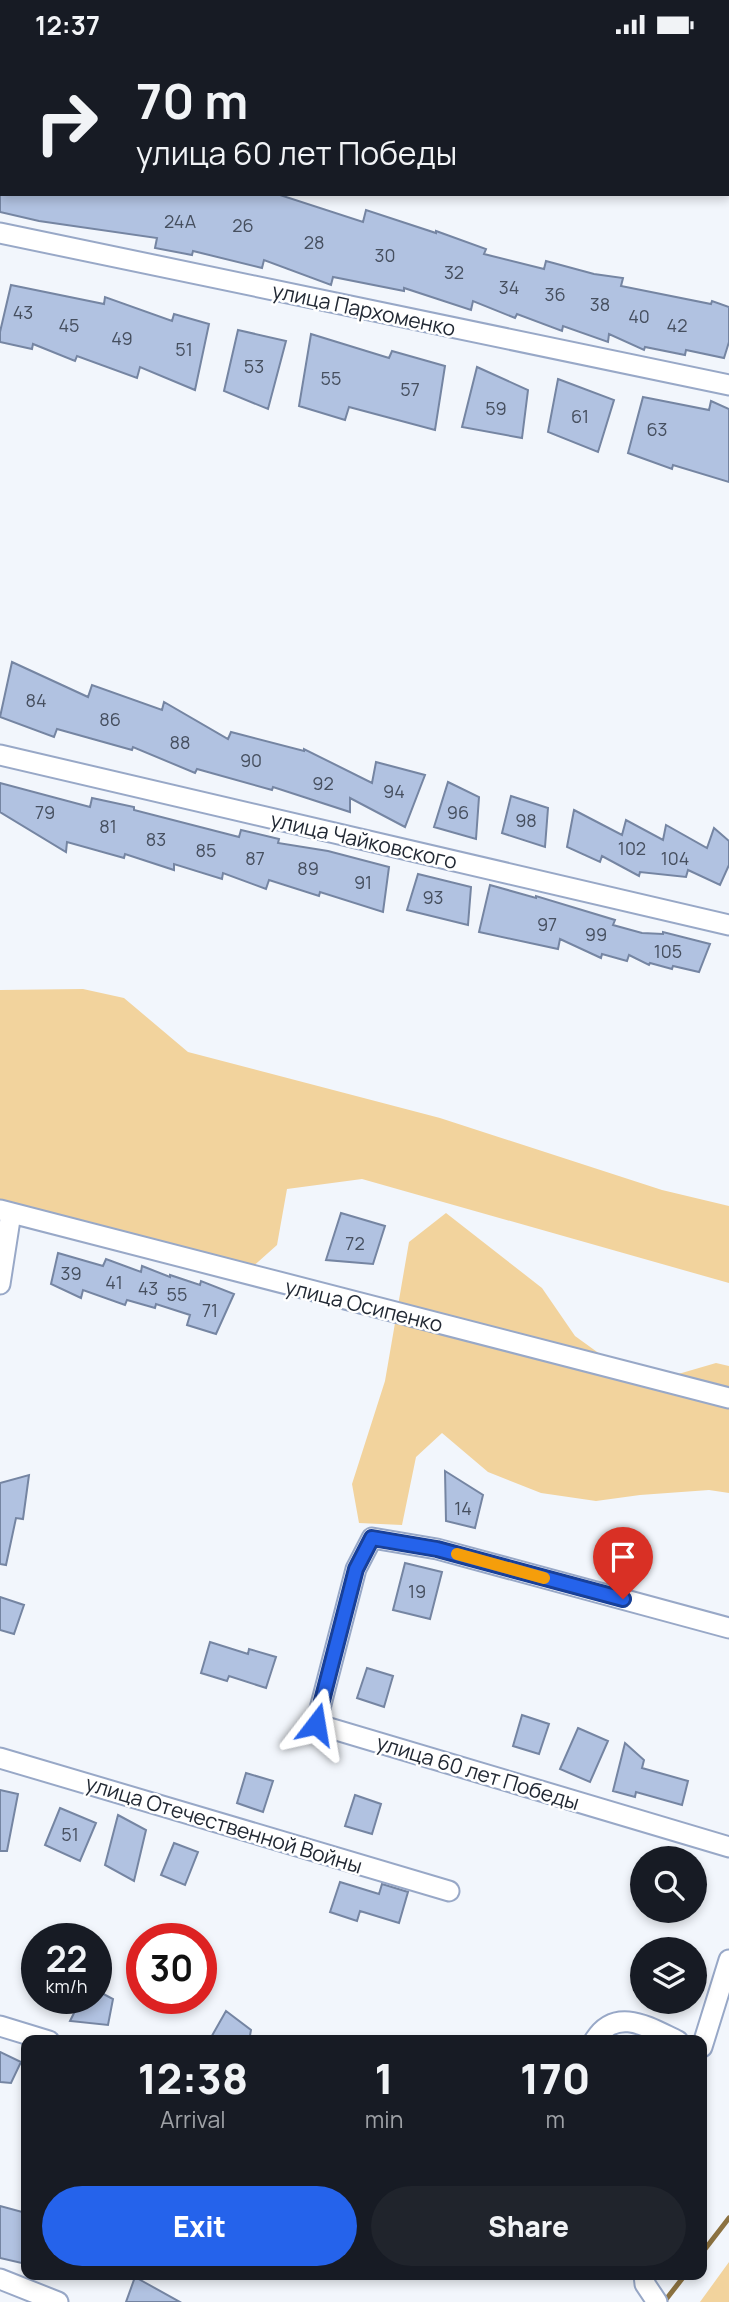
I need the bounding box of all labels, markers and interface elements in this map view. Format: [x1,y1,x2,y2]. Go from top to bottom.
text: 12:37 [35,7,100,43]
text: 70 m [136,67,248,134]
icon: right [21,77,112,168]
text: улица 60 лет Победы [136,131,457,175]
house number: 24А [164,209,197,233]
house number: 26 [232,213,254,237]
house number: 28 [304,230,324,254]
house number: 30 [375,243,395,267]
house number: 32 [444,260,464,284]
house number: 34 [499,275,519,299]
street label: улица Пархоменко [270,276,458,342]
house number: 36 [544,282,566,306]
house number: 38 [590,292,610,316]
house number: 43 [13,300,33,324]
house number: 40 [628,304,650,328]
house number: 45 [58,313,80,337]
house number: 42 [667,313,687,337]
house number: 49 [111,326,133,350]
house number: 51 [175,337,193,361]
house number: 53 [244,354,264,378]
house number: 55 [321,366,341,390]
house number: 57 [400,377,420,401]
house number: 59 [485,396,507,420]
house number: 61 [571,404,589,428]
house number: 63 [646,417,668,441]
house number: 84 [25,688,47,712]
house number: 86 [99,707,121,731]
house number: 88 [170,730,190,754]
house number: 90 [240,748,262,772]
house number: 92 [312,771,334,795]
house number: 94 [383,779,405,803]
house number: 79 [35,800,55,824]
house number: 96 [447,800,469,824]
street label: улица Чайковского [268,805,460,875]
house number: 98 [515,808,537,832]
house number: 81 [99,814,117,838]
house number: 83 [146,827,166,851]
house number: 102 [618,836,646,860]
house number: 85 [196,838,216,862]
house number: 87 [245,846,265,870]
house number: 104 [661,846,689,870]
house number: 89 [297,856,319,880]
house number: 91 [354,870,372,894]
house number: 93 [422,885,444,909]
house number: 97 [537,912,557,936]
house number: 99 [585,922,607,946]
house number: 105 [654,939,682,963]
house number: 72 [345,1231,365,1255]
house number: 39 [60,1261,82,1285]
house number: 41 [105,1270,123,1294]
street label: улица Осипенко [282,1272,446,1338]
house number: 43 [138,1276,158,1300]
house number: 55 [167,1282,187,1306]
house number: 71 [202,1298,218,1322]
house number: 14 [454,1496,472,1520]
pin [593,1527,653,1599]
icon: arrive [604,1538,642,1576]
house number: 19 [408,1579,426,1603]
position arrow [279,1687,353,1761]
street label: улица 60 лет Победы [373,1728,583,1816]
street label: улица Отечественной Войны [82,1769,366,1879]
house number: 51 [61,1822,79,1846]
map controls [630,1846,707,2014]
button: search [630,1846,707,1923]
speed limit sign: 30 [126,1923,217,2014]
text: 22 [46,1935,87,1983]
button: layers [630,1937,707,2014]
text: km/h [46,1974,87,1998]
text: 12:38 [138,2049,248,2107]
text: 1 [375,2049,394,2107]
text: 170 [520,2049,590,2107]
text: Arrival [160,2103,226,2135]
text: min [365,2103,403,2135]
text: m [545,2103,565,2135]
button: Exit [42,2186,357,2266]
button: Share [371,2186,686,2266]

